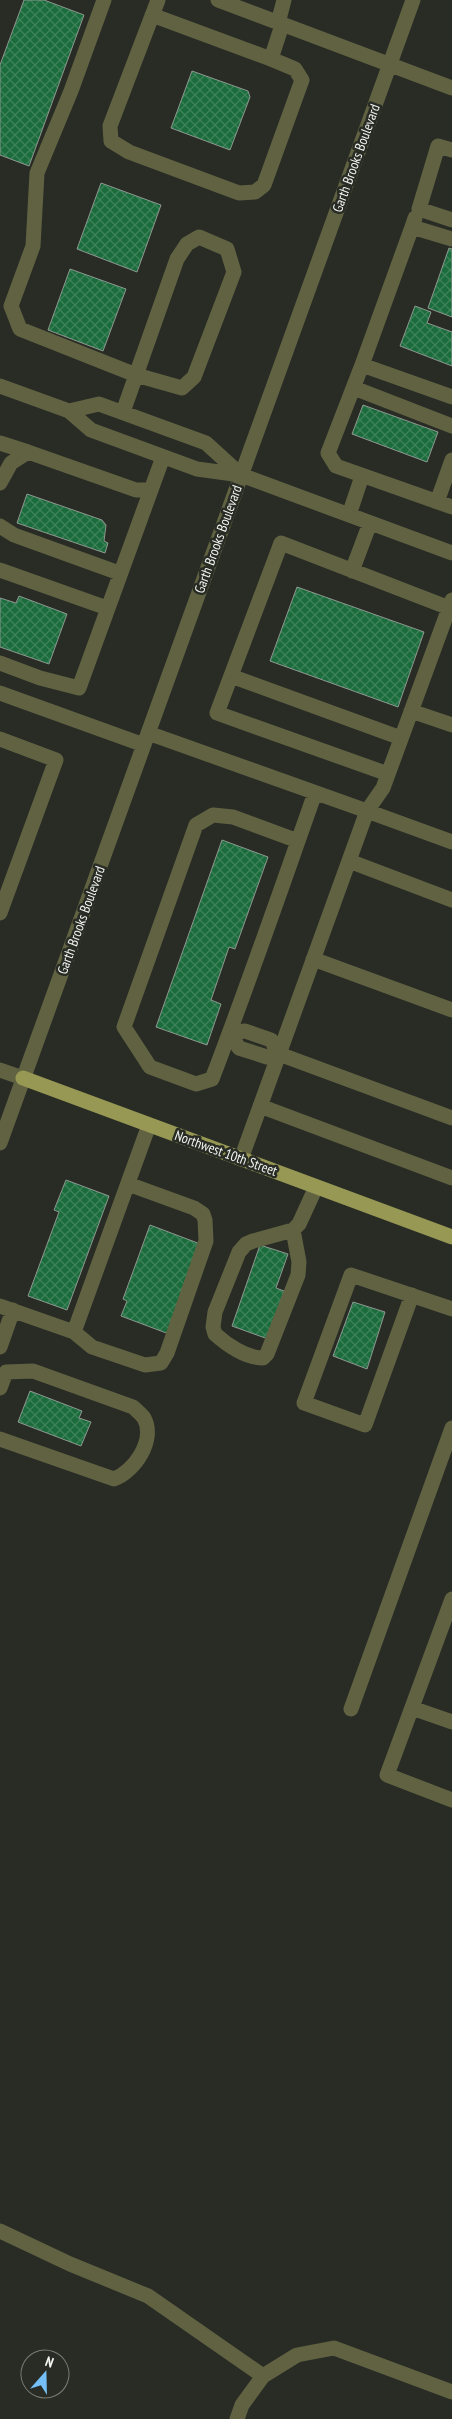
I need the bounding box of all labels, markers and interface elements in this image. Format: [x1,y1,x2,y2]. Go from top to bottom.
street label: Garth Brooks Boulevard [328,101,384,215]
street label: Garth Brooks Boulevard [190,482,246,596]
street label: Garth Brooks Boulevard [53,863,109,977]
street label: Northwest 10th Street [172,1126,280,1180]
north arrow [20,2349,70,2399]
text: N [43,2352,56,2372]

